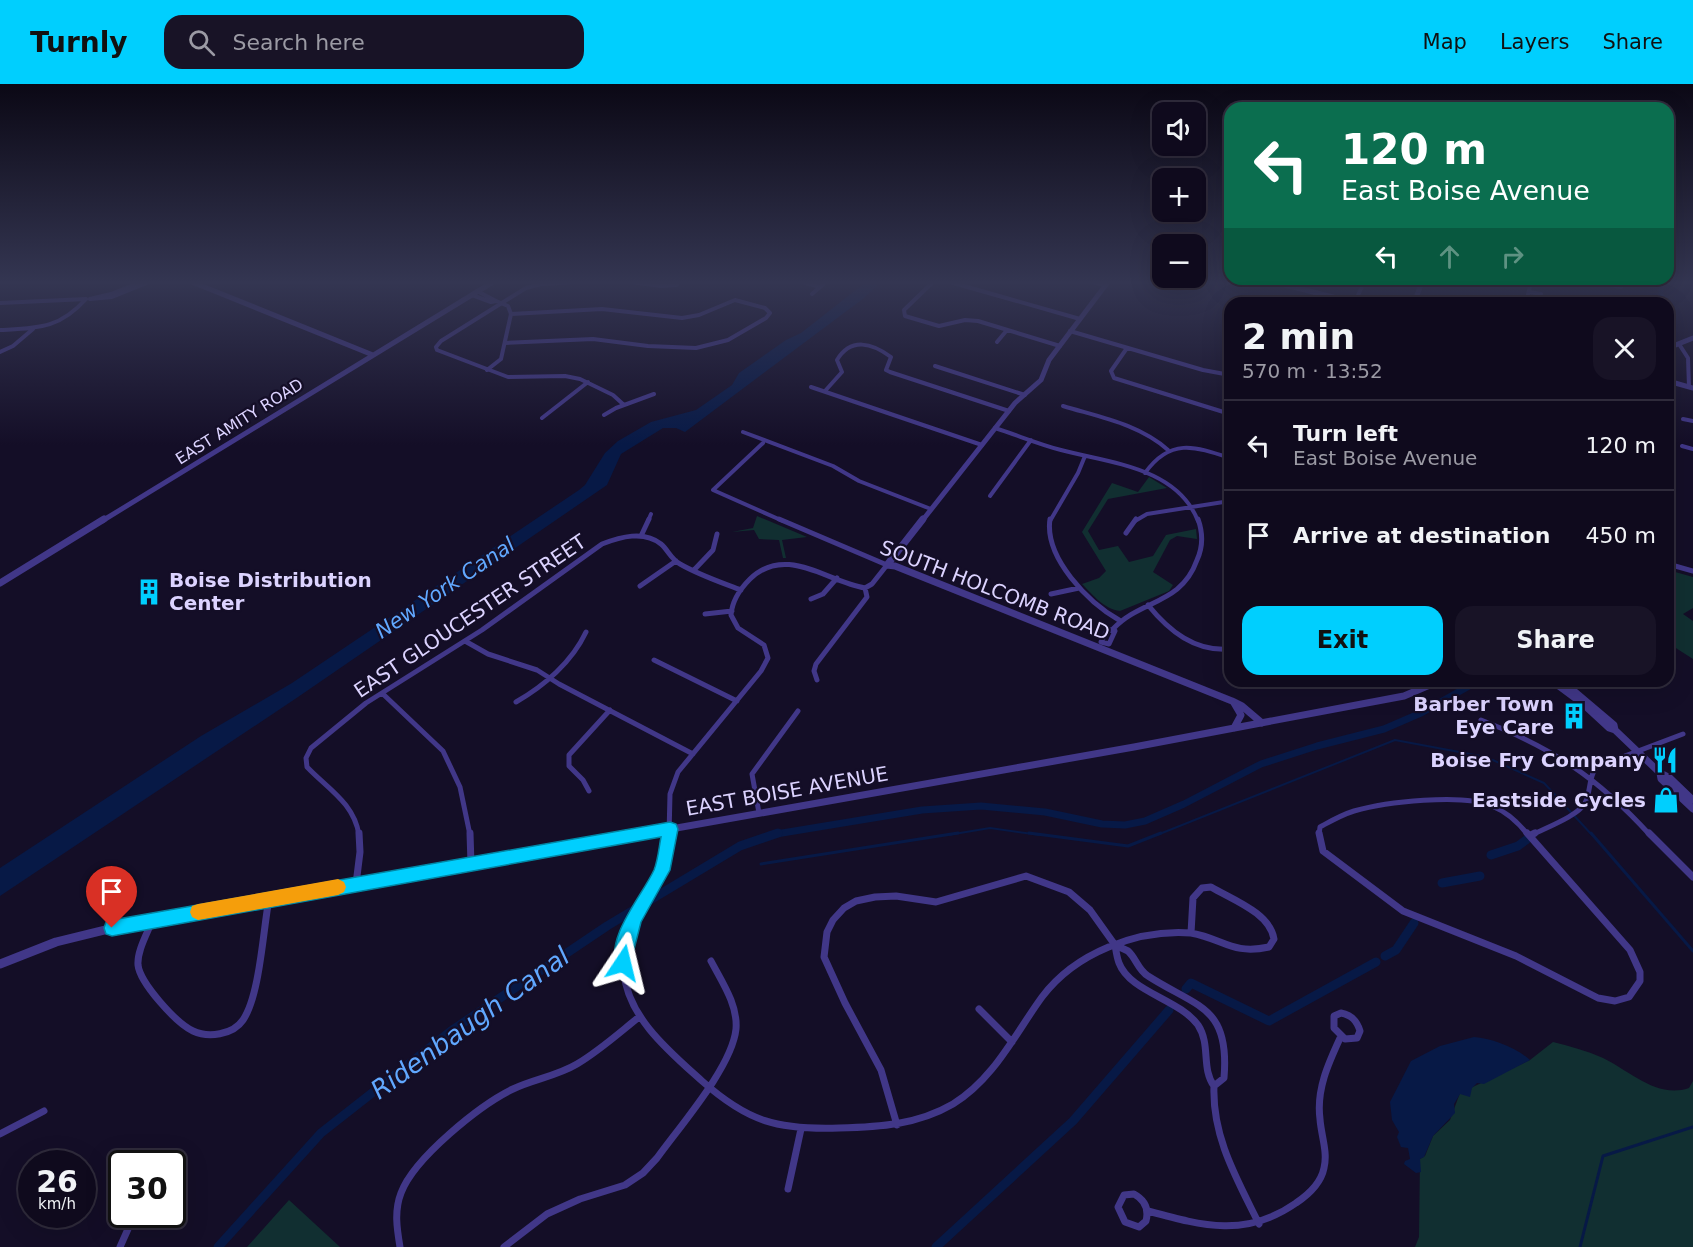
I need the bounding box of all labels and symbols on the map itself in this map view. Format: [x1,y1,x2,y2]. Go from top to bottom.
street label: EAST AMITY ROAD [172,374,307,468]
street label: EAST GLOUCESTER STREET [349,529,591,703]
water label: New York Canal [371,532,519,643]
street label: SOUTH HOLCOMB ROAD [877,535,1113,645]
place label: Boise Distribution Center [169,568,372,615]
building icon: Boise Distribution Center [134,577,164,607]
place label: Barber Town Eye Care [1413,692,1554,739]
building icon: Barber Town Eye Care [1559,701,1589,731]
restaurant icon: Boise Fry Company [1650,745,1680,775]
place label: Boise Fry Company [1430,748,1645,772]
street label: EAST BOISE AVENUE [684,761,890,821]
shop icon: Eastside Cycles [1651,785,1681,815]
place label: Eastside Cycles [1472,788,1646,812]
pin [86,866,137,928]
position arrow [591,931,655,995]
water label: Ridenbaugh Canal [365,940,576,1105]
speed limit sign: 30 [108,1150,186,1228]

